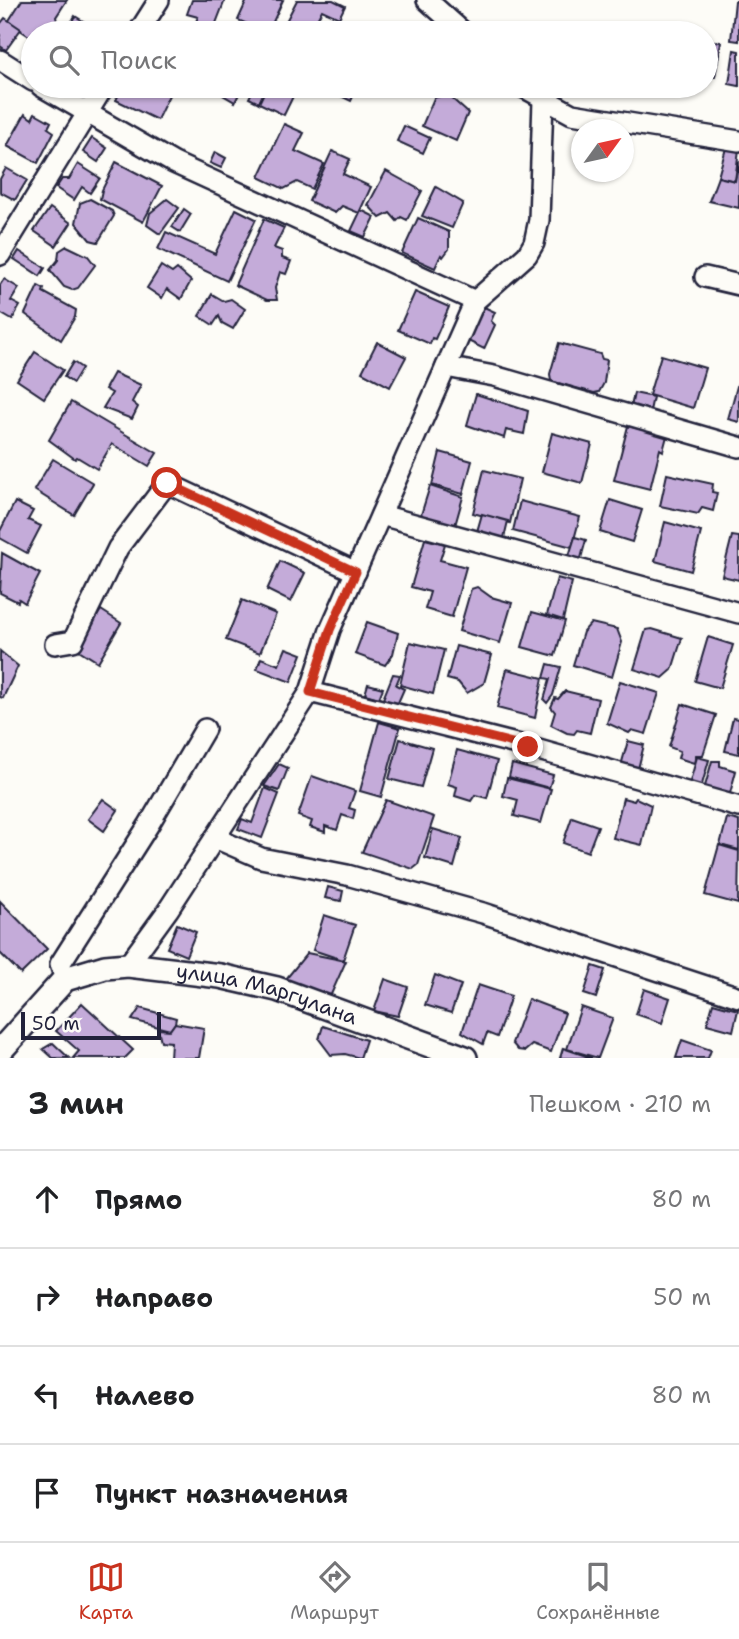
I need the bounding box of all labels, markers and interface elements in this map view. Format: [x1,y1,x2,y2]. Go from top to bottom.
search box [21,21,718,98]
icon: search [45,41,83,79]
text: Поиск [101,42,177,77]
north arrow [571,119,634,182]
route start [151,467,182,498]
route end [512,731,543,762]
street label: улица Маргулана [175,957,361,1031]
scale bar [21,1009,161,1041]
text: 50 m [32,1011,80,1036]
text: 3 мин [28,1083,124,1124]
text: Пешком · 210 m [529,1089,711,1119]
icon: ahead [28,1180,66,1218]
text: Прямо [95,1182,183,1217]
text: 80 m [652,1184,711,1214]
icon: right [28,1278,66,1316]
text: Направо [95,1280,213,1315]
text: 50 m [653,1282,711,1312]
icon: left [28,1376,66,1414]
text: Налево [95,1378,195,1413]
text: 80 m [652,1380,711,1410]
icon: arrive [28,1474,66,1512]
text: Пункт назначения [95,1476,348,1511]
tab: Карта [79,1558,133,1625]
tab: Маршрут [290,1558,379,1625]
tab: Сохранённые [536,1558,660,1625]

